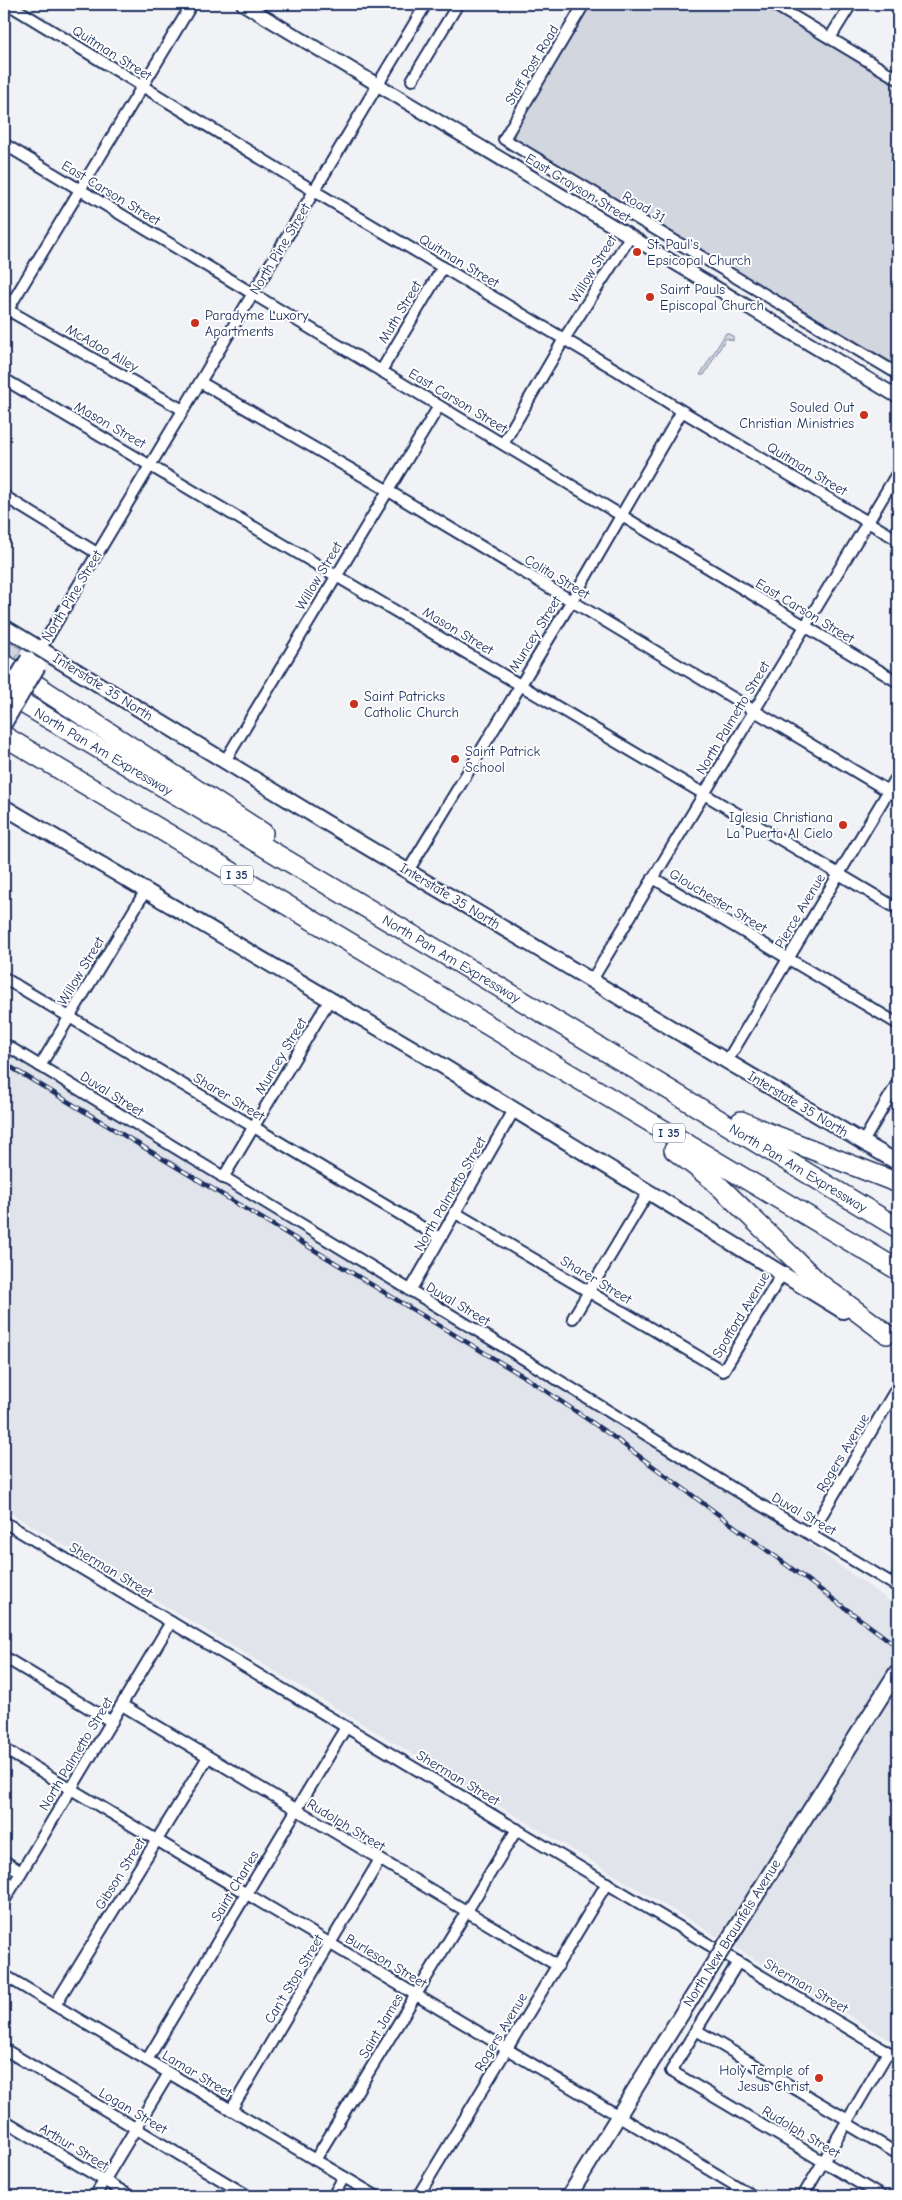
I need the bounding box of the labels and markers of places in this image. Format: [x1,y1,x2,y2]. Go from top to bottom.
place label: St. Paul's Epsicopal Church [647,236,751,269]
marker: St. Paul's Epsicopal Church [631,246,643,258]
place label: Saint Pauls Episcopal Church [660,281,764,314]
marker: Saint Pauls Episcopal Church [644,291,656,303]
place label: Paradyme Luxory Apartments [205,307,309,340]
marker: Paradyme Luxory Apartments [189,317,201,329]
place label: Souled Out Christian Ministries [739,399,855,432]
marker: Souled Out Christian Ministries [858,409,870,421]
place label: Saint Patricks Catholic Church [364,688,459,721]
marker: Saint Patricks Catholic Church [348,698,360,710]
place label: Saint Patrick School [465,743,541,776]
marker: Saint Patrick School [449,753,461,765]
place label: Iglesia Christiana La Puerta Al Cielo [726,809,833,842]
marker: Iglesia Christiana La Puerta Al Cielo [837,819,849,831]
place label: Holy Temple of Jesus Christ [719,2062,810,2095]
marker: Holy Temple of Jesus Christ [813,2072,825,2084]

